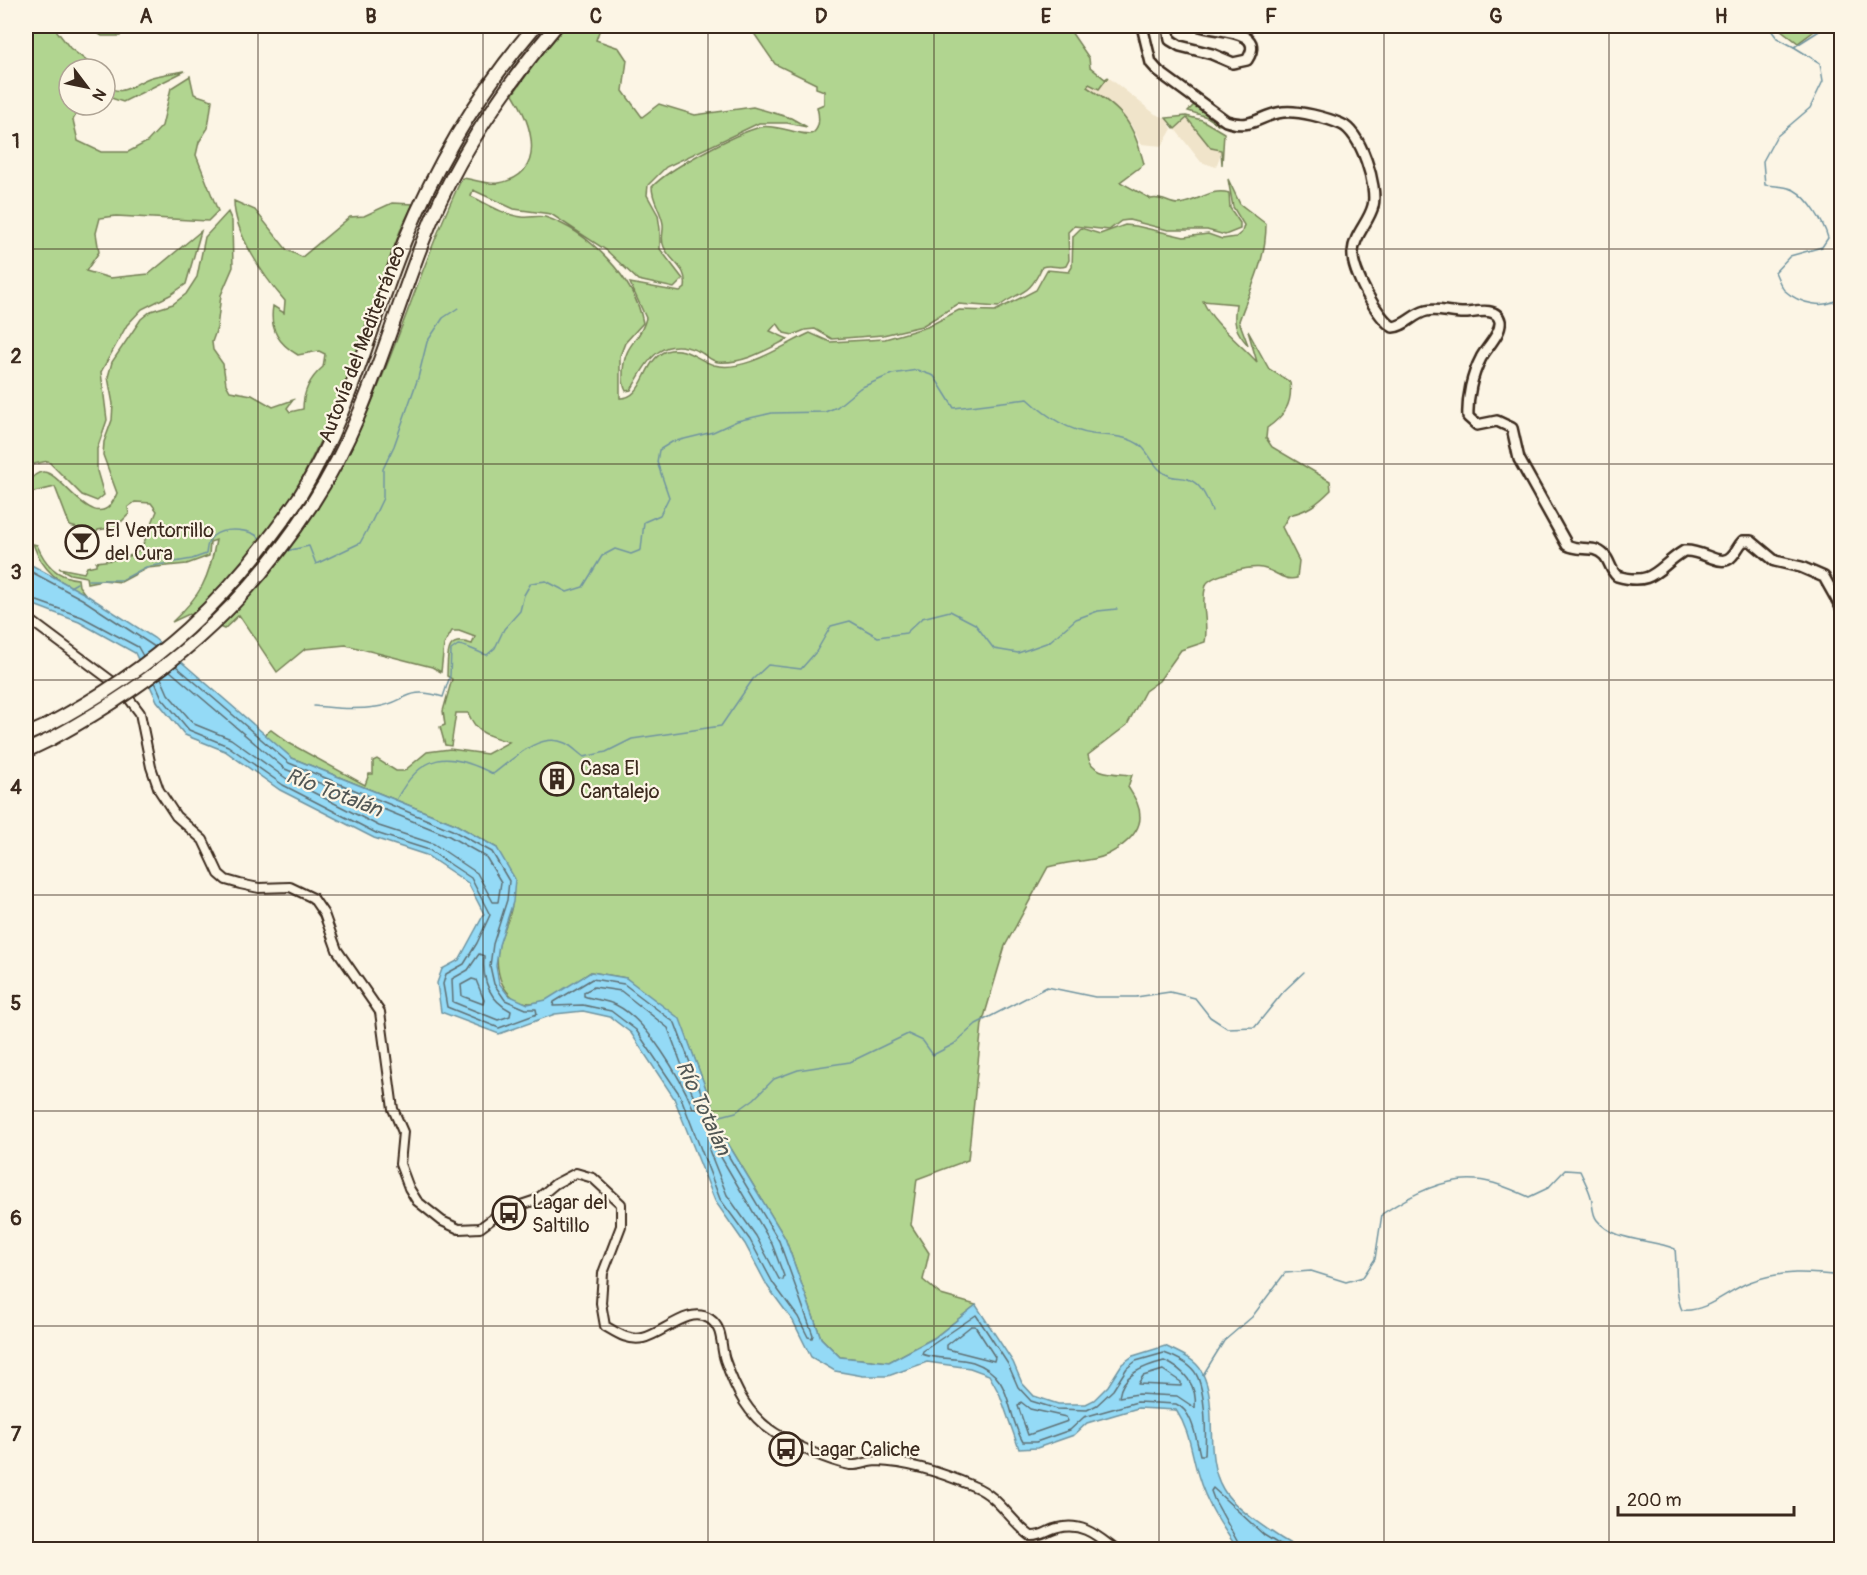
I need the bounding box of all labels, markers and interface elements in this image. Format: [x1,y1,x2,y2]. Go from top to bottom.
text: A [140,4,153,29]
text: B [365,4,377,29]
text: C [590,4,602,29]
text: D [815,4,828,29]
text: E [1041,4,1052,29]
text: F [1265,4,1277,29]
text: G [1489,4,1503,29]
text: H [1715,4,1728,29]
north arrow [57,57,117,117]
text: N [87,85,110,104]
text: 1 [12,129,20,154]
street label: Autovía del Mediterráneo [313,242,411,446]
text: 2 [10,344,22,369]
place label: El Ventorrillo del Cura [105,518,214,566]
bar icon: El Ventorrillo del Cura [64,524,100,560]
text: 3 [10,560,22,585]
place label: Casa El Cantalejo [580,756,660,804]
building icon: Casa El Cantalejo [539,761,575,797]
water label: Río Totalán [282,762,387,824]
text: 4 [10,775,22,800]
text: 5 [11,991,22,1016]
water label: Río Totalán [669,1057,737,1160]
place label: Lagar del Saltillo [532,1190,608,1238]
bus stop icon: Lagar del Saltillo [491,1195,527,1231]
text: 6 [10,1206,22,1231]
text: 7 [11,1422,22,1447]
bus stop icon: Lagar Caliche [768,1431,804,1467]
place label: Lagar Caliche [809,1437,920,1462]
scale bar [1618,1479,1794,1517]
text: 200 m [1627,1489,1682,1512]

